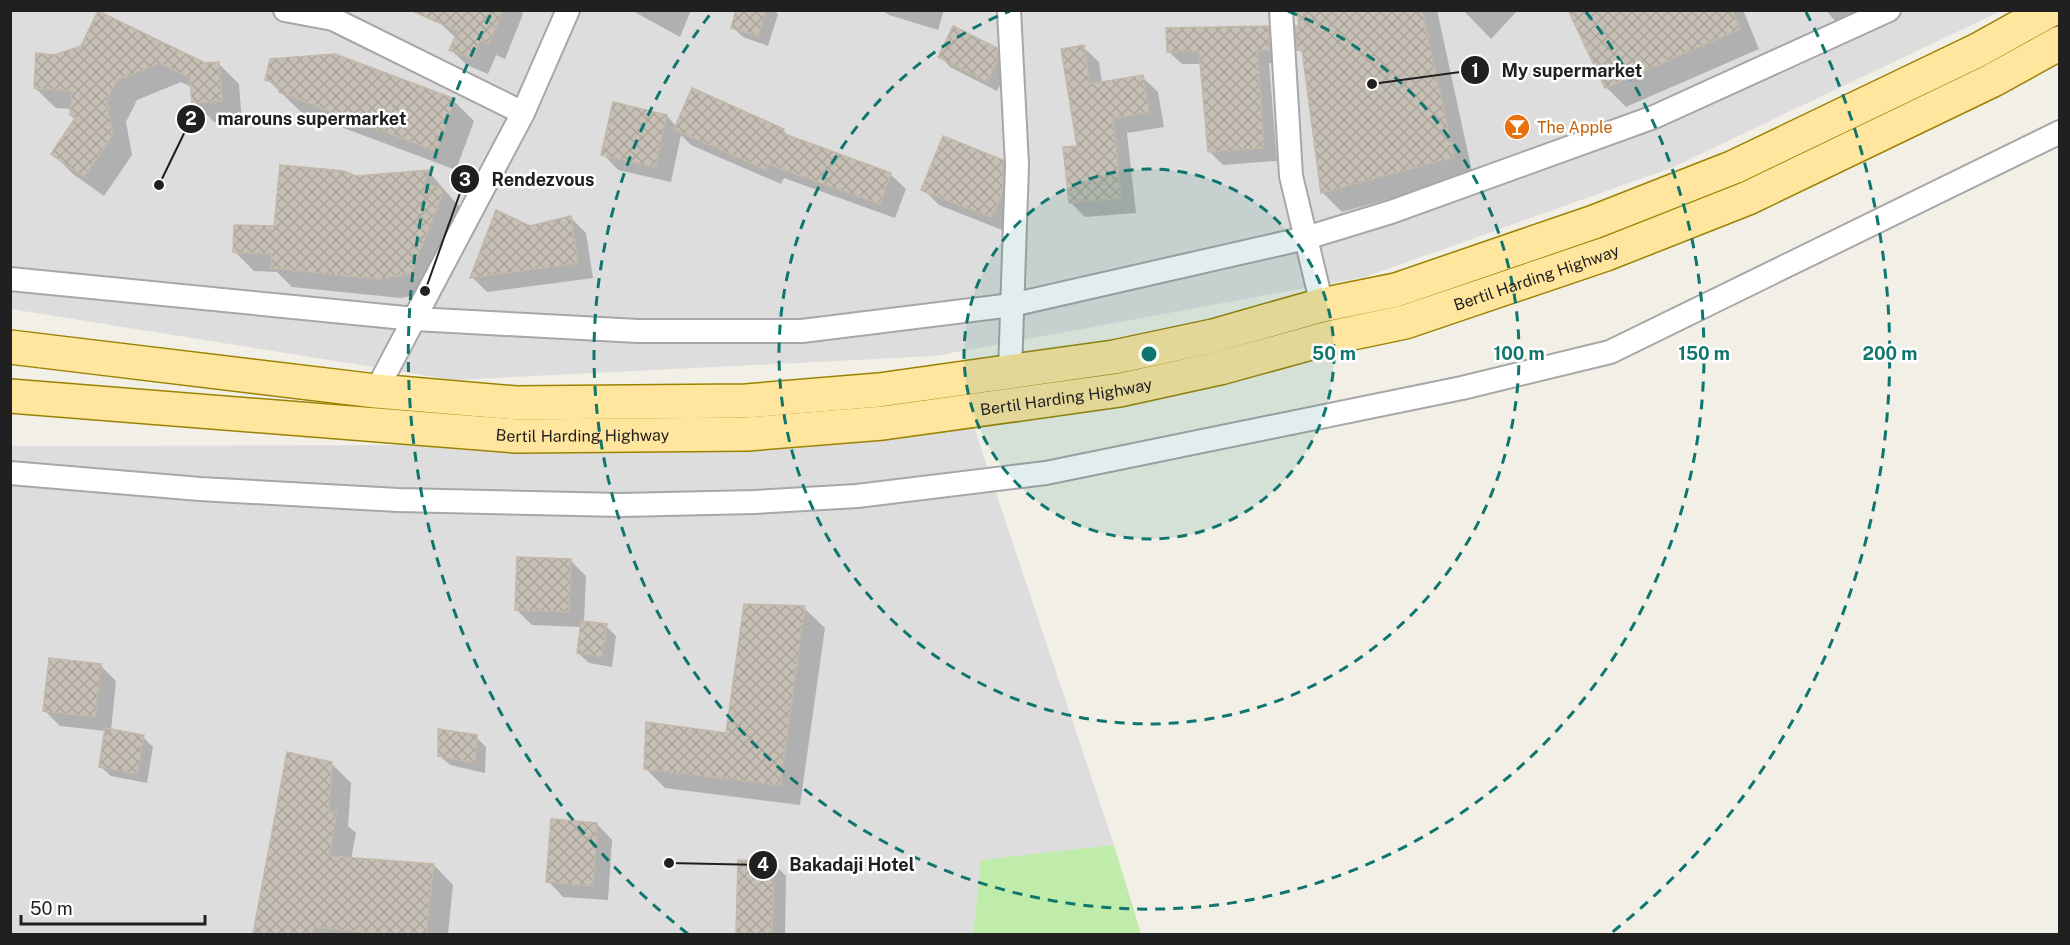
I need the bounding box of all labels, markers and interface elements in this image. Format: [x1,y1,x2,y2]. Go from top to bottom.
callout: My supermarket [1460,52,1654,88]
text: 1 [1471,60,1479,81]
text: My supermarket [1502,60,1642,81]
callout: marouns supermarket [176,101,419,137]
text: 2 [185,108,197,129]
text: marouns supermarket [218,108,406,129]
bar icon: The Apple [1502,112,1532,142]
place label: The Apple [1537,118,1613,137]
callout: Rendezvous [450,161,607,197]
text: 3 [459,169,471,190]
text: Rendezvous [492,169,594,190]
street label: Bertil Harding Highway [1451,240,1622,314]
text: 50 m [1312,343,1356,364]
text: 100 m [1493,343,1545,364]
text: 150 m [1678,343,1730,364]
text: 200 m [1863,343,1917,364]
centre of rings [1139,344,1159,364]
street label: Bertil Harding Highway [979,374,1154,419]
street label: Bertil Harding Highway [495,425,670,446]
callout: Bakadaji Hotel [748,847,927,883]
text: 4 [757,854,769,875]
text: Bakadaji Hotel [789,854,915,875]
scale bar [21,888,206,926]
text: 50 m [30,898,73,919]

